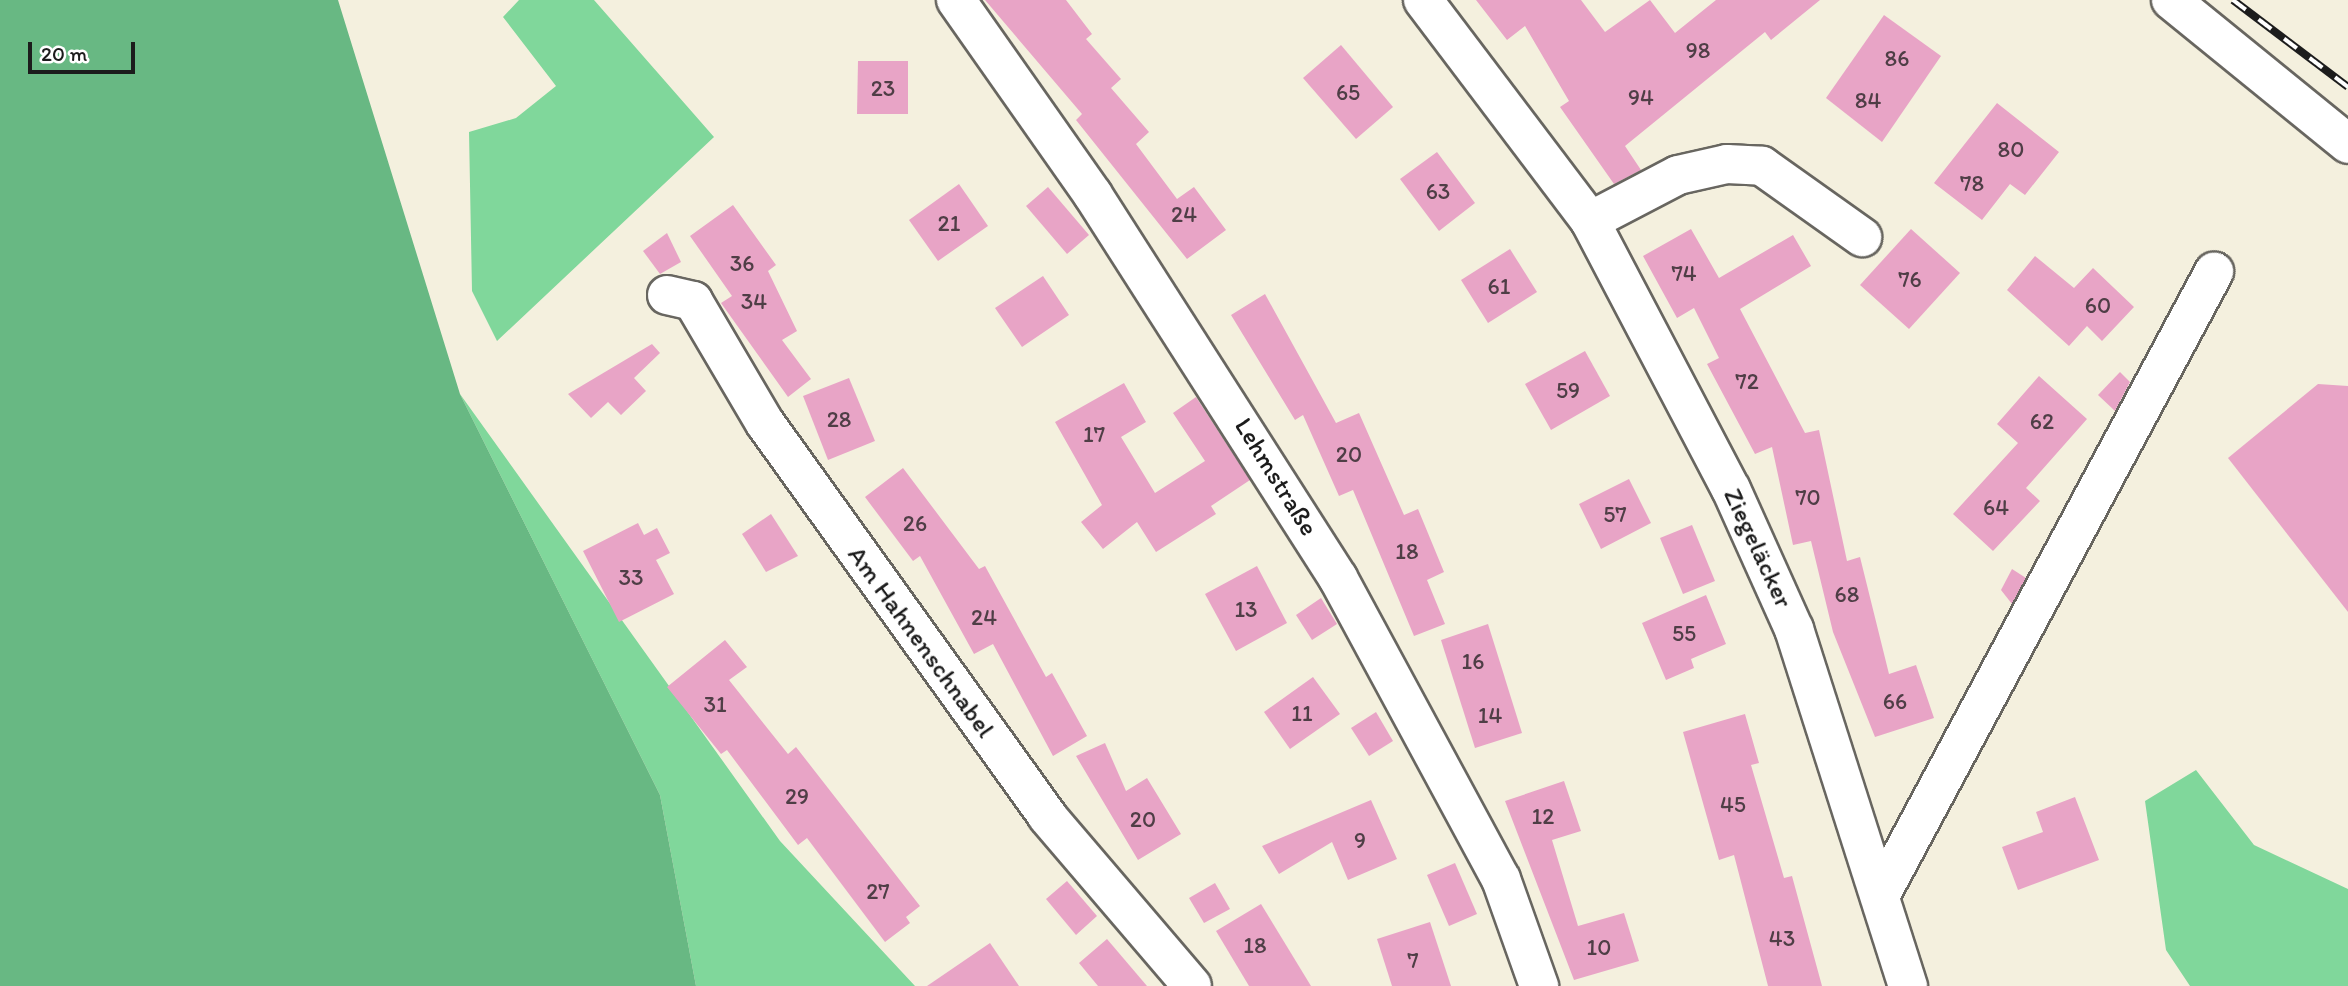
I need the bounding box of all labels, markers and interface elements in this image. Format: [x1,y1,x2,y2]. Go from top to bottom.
scale bar [32,28,138,72]
house number: 98 [1686,36,1710,64]
text: 20 m [41,41,87,66]
house number: 86 [1885,44,1909,72]
house number: 23 [871,74,895,102]
house number: 65 [1336,78,1360,106]
house number: 94 [1628,83,1654,111]
house number: 84 [1855,86,1881,114]
house number: 80 [1998,135,2024,163]
house number: 78 [1960,169,1984,197]
house number: 63 [1426,177,1450,205]
house number: 24 [1171,200,1197,228]
house number: 21 [938,209,960,237]
house number: 36 [730,249,754,277]
house number: 74 [1671,259,1697,287]
house number: 76 [1898,265,1922,293]
house number: 61 [1488,272,1510,300]
house number: 34 [741,287,767,315]
house number: 60 [2085,291,2111,319]
house number: 72 [1735,367,1759,395]
house number: 59 [1556,376,1580,404]
house number: 28 [827,405,851,433]
house number: 62 [2030,407,2054,435]
street label: Lehmstraße [1228,412,1324,542]
house number: 17 [1083,420,1105,448]
house number: 20 [1336,440,1362,468]
street label: Ziegeläcker [1717,483,1799,613]
house number: 70 [1795,483,1821,511]
house number: 64 [1983,493,2009,521]
house number: 57 [1603,500,1627,528]
house number: 26 [903,509,927,537]
house number: 18 [1395,537,1419,565]
street label: Am Hahnenschnabel [841,540,1001,744]
house number: 33 [618,563,644,591]
house number: 68 [1835,580,1859,608]
house number: 13 [1234,595,1258,623]
house number: 24 [971,603,997,631]
house number: 55 [1672,619,1696,647]
house number: 16 [1462,647,1484,675]
house number: 66 [1883,687,1907,715]
house number: 31 [703,690,727,718]
house number: 11 [1291,699,1313,727]
house number: 14 [1478,701,1502,729]
house number: 29 [785,782,809,810]
house number: 45 [1720,790,1746,818]
house number: 12 [1532,802,1554,830]
house number: 20 [1130,805,1156,833]
house number: 9 [1354,826,1366,854]
house number: 27 [866,877,890,905]
house number: 43 [1769,924,1795,952]
house number: 18 [1243,931,1267,959]
house number: 10 [1587,933,1611,961]
house number: 7 [1407,946,1419,974]

